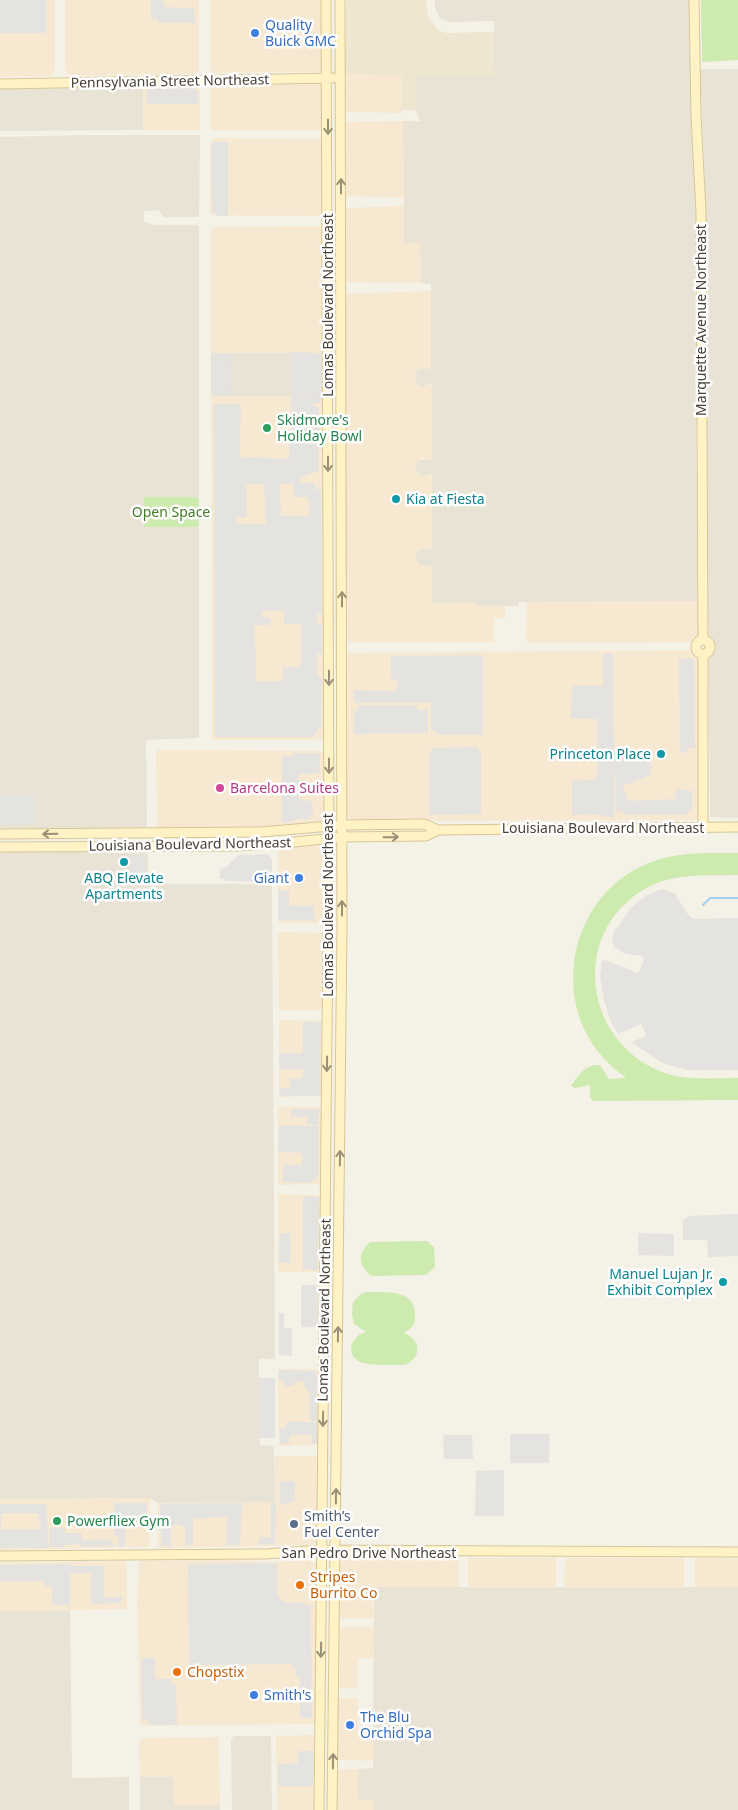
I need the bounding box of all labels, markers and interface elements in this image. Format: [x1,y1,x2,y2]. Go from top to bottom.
place label: Quality Buick GMC [265,15,336,50]
marker: Quality Buick GMC [249,27,261,39]
street label: Pennsylvania Street Northeast [70,69,269,92]
one-way arrow [323,118,333,134]
one-way arrow [336,178,346,194]
street label: Lomas Boulevard Northeast [318,213,337,397]
street label: Marquette Avenue Northeast [691,224,710,416]
place label: Skidmore's Holiday Bowl [277,410,362,445]
marker: Skidmore's Holiday Bowl [261,422,273,434]
one-way arrow [323,456,333,472]
place label: Kia at Fiesta [406,489,485,508]
marker: Kia at Fiesta [390,493,402,505]
park label: Open Space [132,502,210,521]
one-way arrow [337,591,347,607]
one-way arrow [324,670,334,686]
place label: Princeton Place [550,744,651,763]
marker: Princeton Place [655,748,667,760]
one-way arrow [324,758,334,774]
place label: Barcelona Suites [230,778,339,797]
marker: Barcelona Suites [214,782,226,794]
street label: Lomas Boulevard Northeast [318,813,337,997]
street label: Louisiana Boulevard Northeast [502,818,704,837]
one-way arrow [43,829,59,839]
street label: Louisiana Boulevard Northeast [89,832,291,855]
one-way arrow [382,832,398,842]
marker: ABQ Elevate Apartments [118,856,130,868]
place label: ABQ Elevate Apartments [84,868,164,903]
place label: Giant [254,868,289,887]
marker: Giant [293,872,305,884]
one-way arrow [337,900,347,916]
one-way arrow [322,1055,332,1071]
one-way arrow [335,1151,345,1167]
street label: Lomas Boulevard Northeast [312,1218,335,1402]
place label: Manuel Lujan Jr. Exhibit Complex [607,1264,714,1299]
marker: Manuel Lujan Jr. Exhibit Complex [717,1276,729,1288]
one-way arrow [333,1326,343,1342]
one-way arrow [318,1410,328,1426]
one-way arrow [331,1488,341,1504]
place label: Smith’s Fuel Center [304,1506,379,1541]
place label: Powerfliex Gym [67,1511,169,1530]
marker: Powerfliex Gym [51,1515,63,1527]
marker: Smith’s Fuel Center [288,1518,300,1530]
street label: San Pedro Drive Northeast [282,1543,456,1562]
place label: Stripes Burrito Co [310,1567,377,1602]
marker: Stripes Burrito Co [294,1579,306,1591]
one-way arrow [316,1642,326,1658]
place label: Chopstix [187,1662,245,1681]
marker: Chopstix [171,1666,183,1678]
place label: Smith's [264,1685,312,1704]
marker: Smith's [248,1689,260,1701]
place label: The Blu Orchid Spa [360,1707,432,1742]
marker: The Blu Orchid Spa [344,1719,356,1731]
one-way arrow [328,1754,338,1770]

